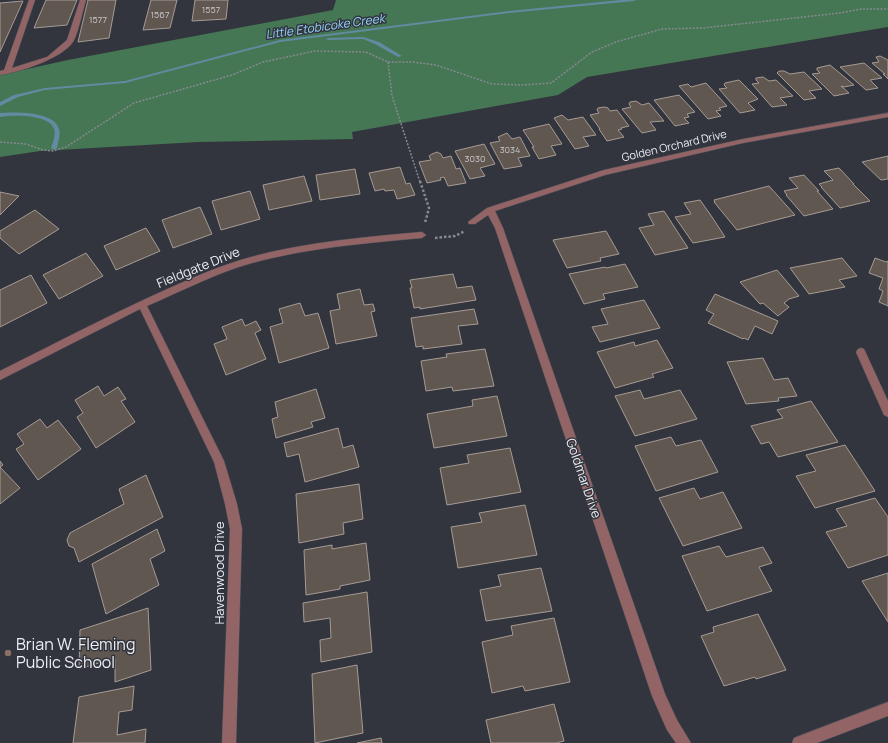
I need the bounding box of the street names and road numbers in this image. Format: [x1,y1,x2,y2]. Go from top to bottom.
street label: Golden Orchard Drive [620,126,728,164]
street label: Fieldgate Drive [154,242,243,292]
street label: Goldmar Drive [562,436,606,521]
street label: Havenwood Drive [210,521,228,625]

